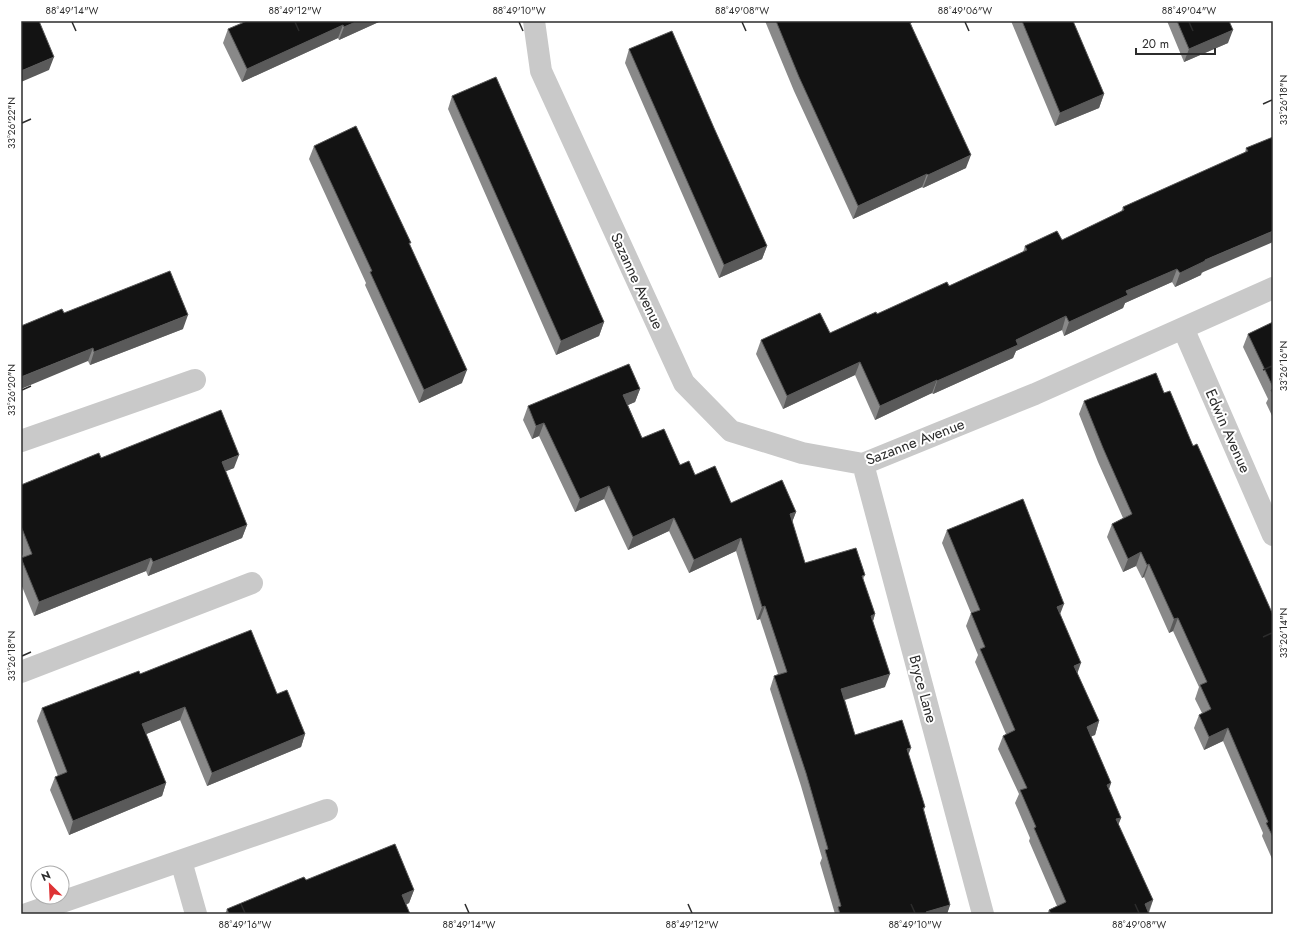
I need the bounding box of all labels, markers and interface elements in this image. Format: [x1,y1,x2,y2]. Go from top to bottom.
text: 88°49'14"W [45,3,99,18]
text: 88°49'12"W [269,3,322,18]
text: 88°49'10"W [492,3,546,18]
text: 88°49'08"W [715,3,769,18]
text: 88°49'06"W [938,3,992,18]
text: 88°49'04"W [1162,3,1216,18]
scale bar [1136,30,1215,56]
text: 20 m [1142,35,1169,53]
text: 33°26'18"N [1276,75,1291,125]
text: 33°26'22"N [4,97,19,149]
street label: Sazanne Avenue [605,229,669,333]
text: 33°26'16"N [1276,341,1291,391]
text: 33°26'20"N [4,364,19,416]
street label: Edwin Avenue [1200,385,1256,477]
street label: Sazanne Avenue [862,413,968,471]
text: 33°26'14"N [1276,608,1291,658]
text: 33°26'18"N [4,631,19,681]
street label: Bryce Lane [903,653,943,726]
north arrow [30,865,70,905]
text: N [39,867,53,885]
text: 88°49'16"W [219,917,272,932]
text: 88°49'14"W [442,917,496,932]
text: 88°49'12"W [666,917,719,932]
text: 88°49'10"W [888,917,942,932]
text: 88°49'08"W [1112,917,1166,932]

